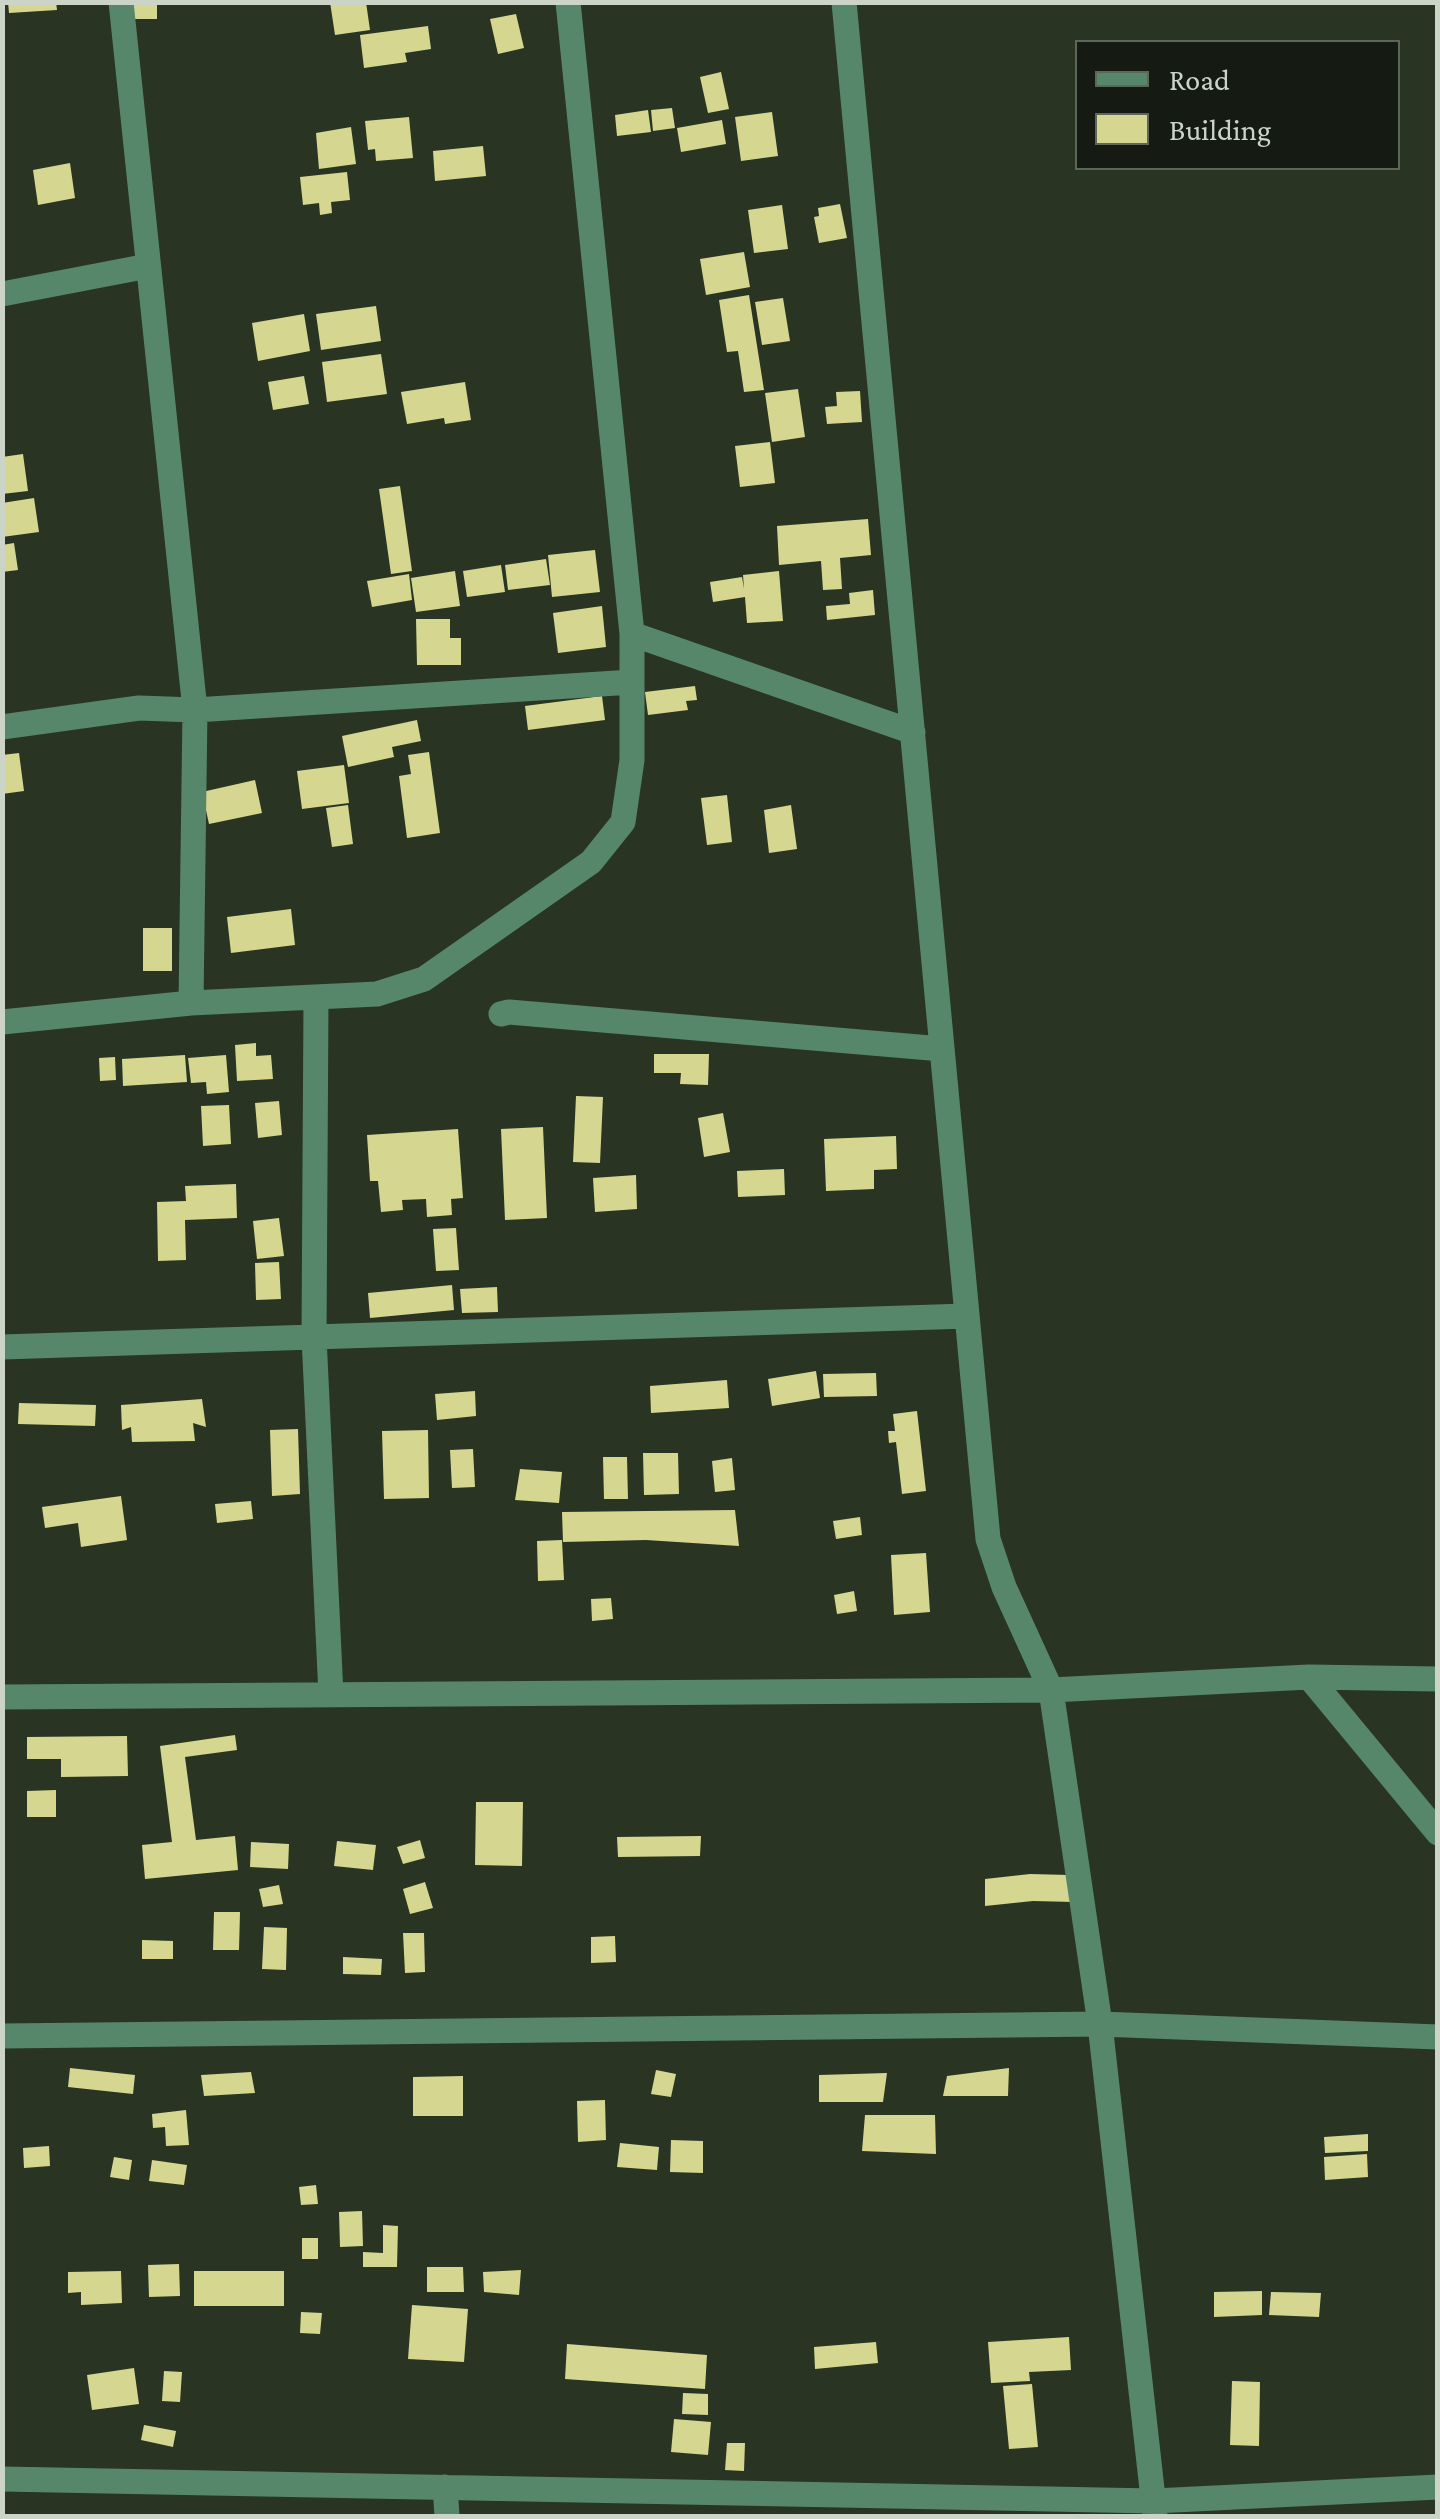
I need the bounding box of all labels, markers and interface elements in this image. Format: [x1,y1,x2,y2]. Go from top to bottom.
legend [1075,40,1400,170]
text: Road [1169,63,1230,96]
text: Building [1169,113,1271,146]

